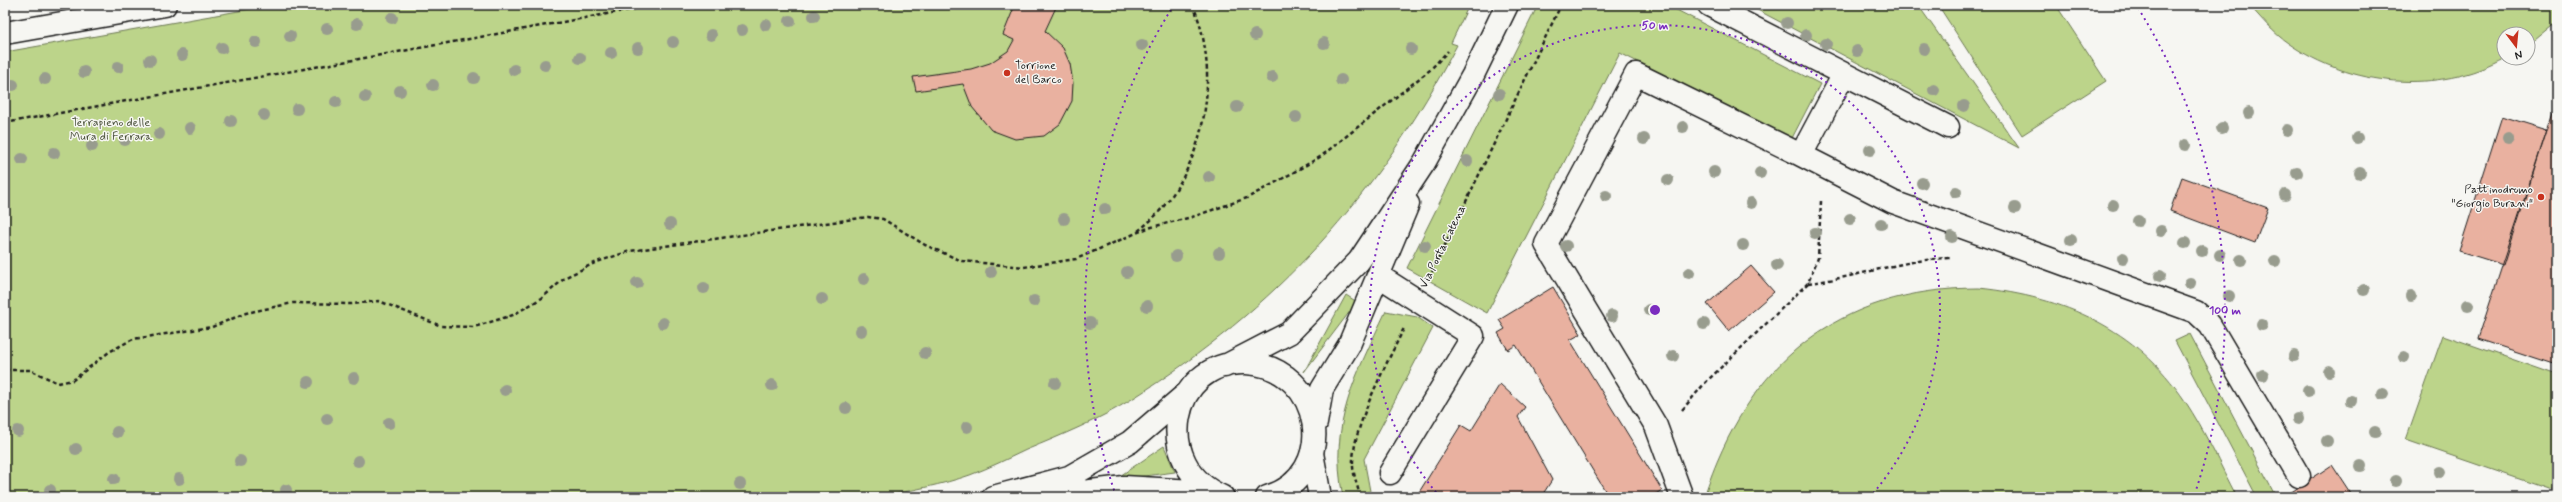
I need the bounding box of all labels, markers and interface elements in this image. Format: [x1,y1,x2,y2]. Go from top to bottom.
text: 50 m [1642,18,1669,34]
north arrow [2496,26,2536,66]
text: N [2513,47,2524,62]
place label: Torrione del Barco [1015,58,1062,88]
marker: Torrione del Barco [1002,68,1012,78]
park label: Terrapieno delle Mura di Ferrara [70,115,153,145]
place label: Pattinodromo "Giorgio Burani" [2452,182,2533,212]
marker: Pattinodromo "Giorgio Burani" [2536,192,2546,202]
street label: Via Porta Catena [1416,203,1470,291]
centre of rings [1648,303,1662,317]
text: 100 m [2209,303,2242,319]

